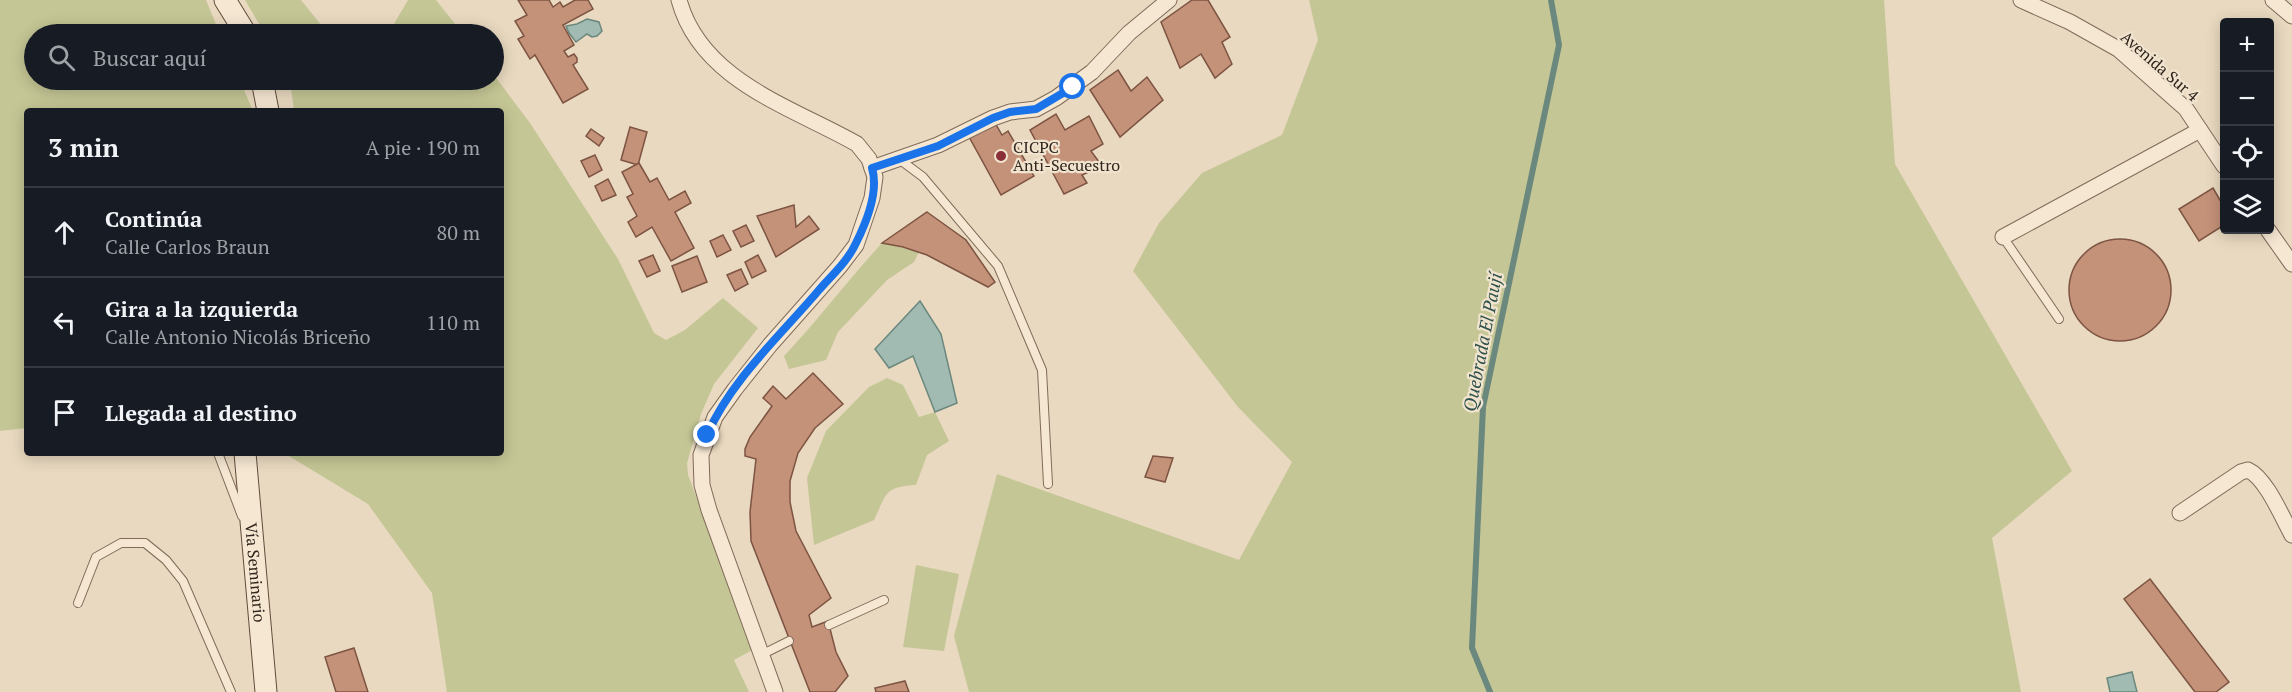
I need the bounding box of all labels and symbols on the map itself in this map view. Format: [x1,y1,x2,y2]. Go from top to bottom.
street label: Avenida Sur 4 [2116,26,2204,106]
route start [1059,73,1085,99]
place label: CICPC Anti-Secuestro [1013,136,1120,176]
marker: CICPC Anti-Secuestro [994,149,1008,163]
water label: Quebrada El Paují [1457,269,1508,413]
route end [693,421,719,447]
street label: Vía Seminario [240,522,271,623]

